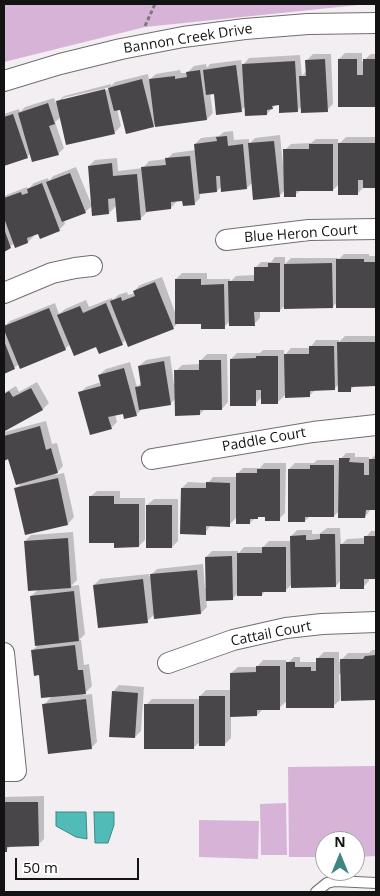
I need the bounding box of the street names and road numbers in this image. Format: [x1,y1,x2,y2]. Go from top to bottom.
street label: Bannon Creek Drive [122,21,254,57]
street label: Blue Heron Court [244,222,358,246]
street label: Paddle Court [221,424,307,456]
street label: Cattail Court [229,618,313,650]

